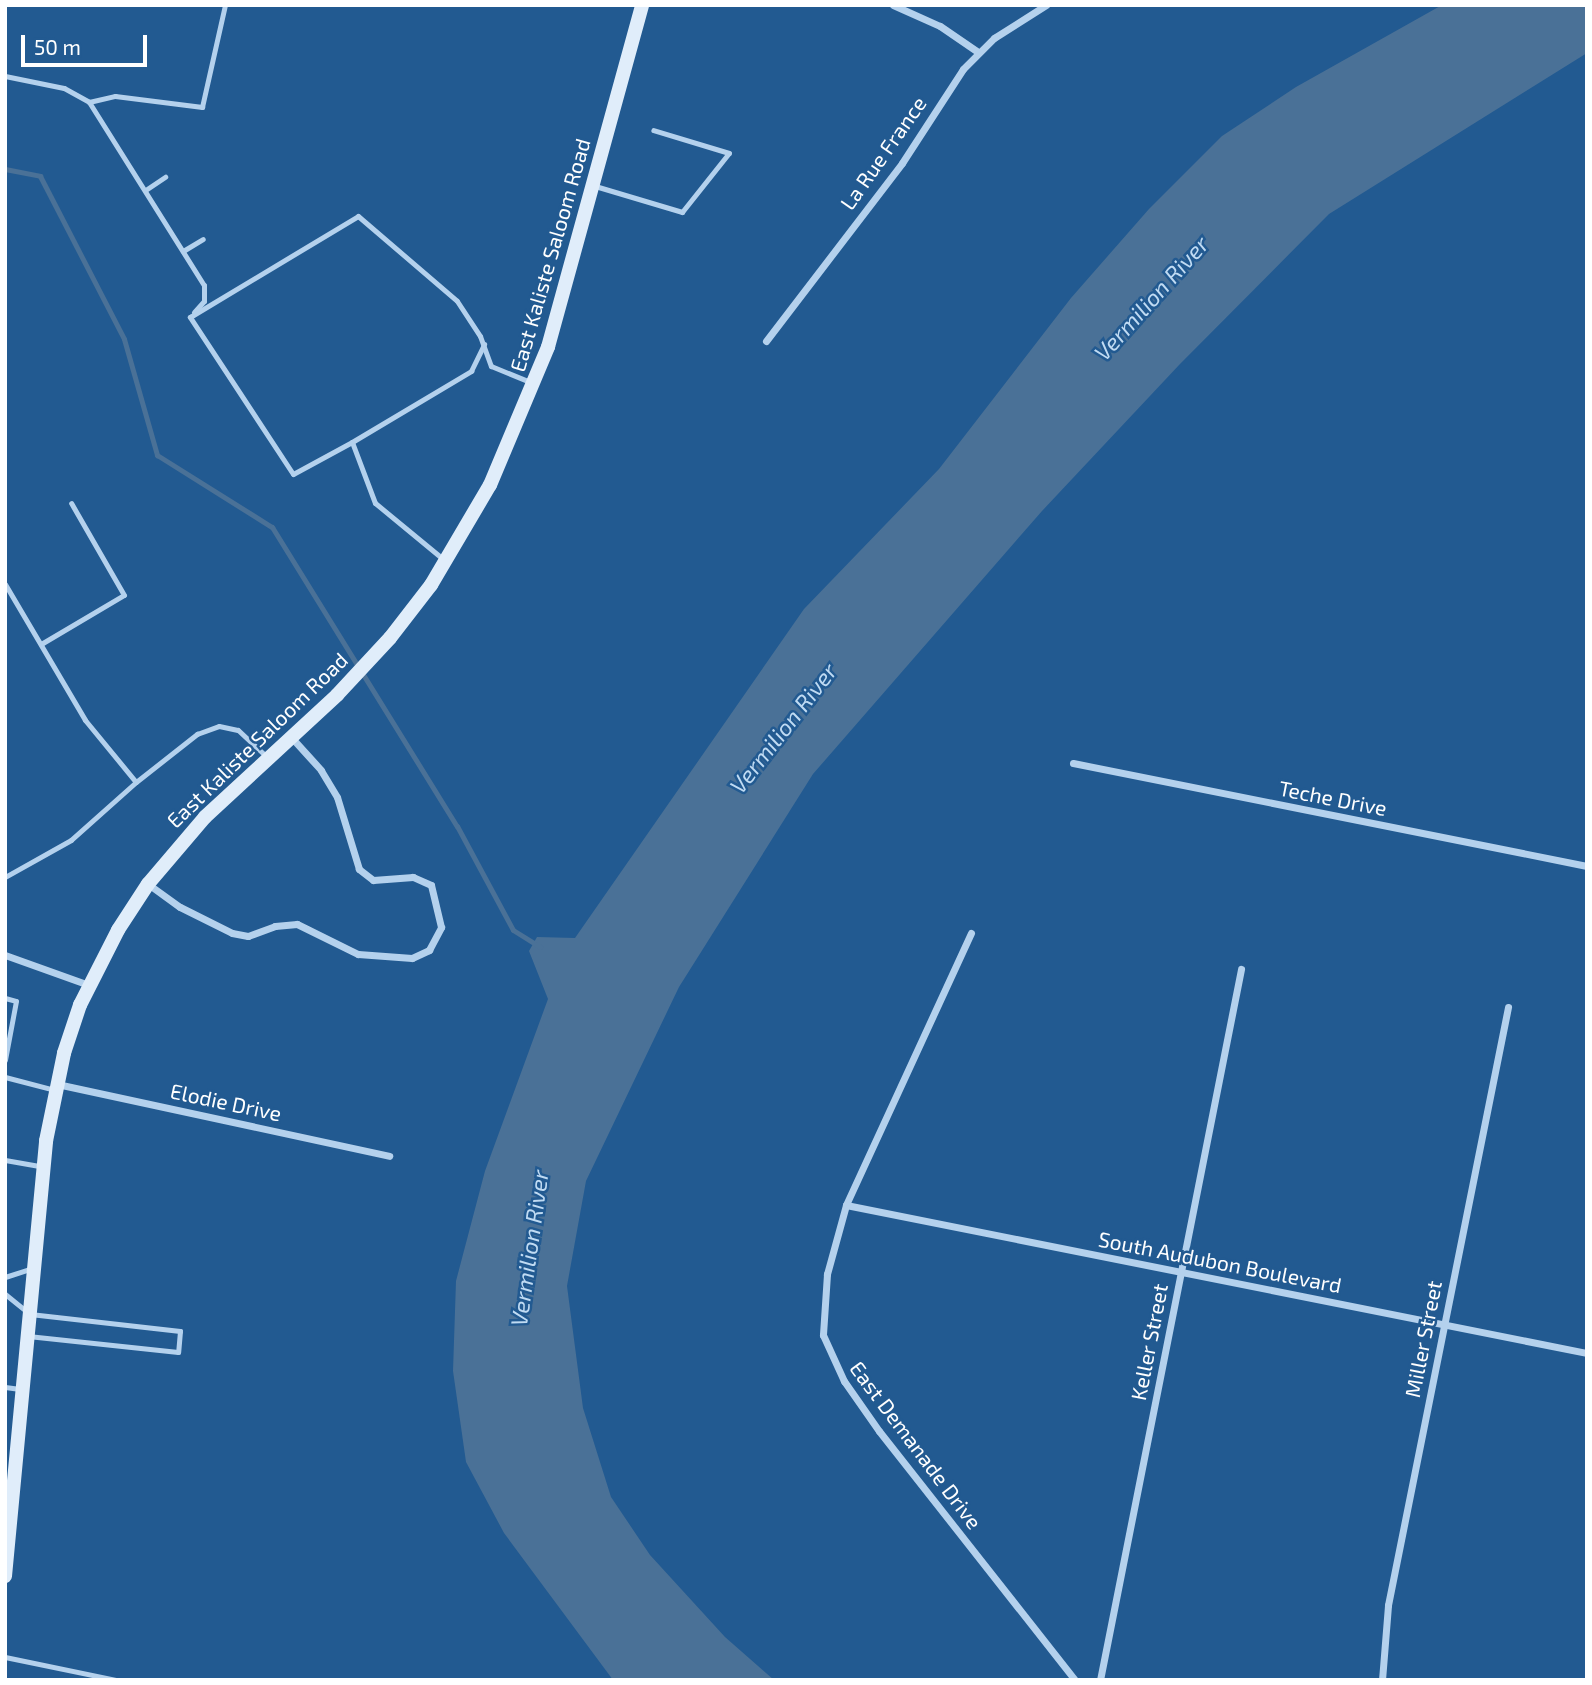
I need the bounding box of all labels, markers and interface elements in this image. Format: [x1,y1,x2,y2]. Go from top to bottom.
scale bar [24,21,150,65]
text: 50 m [34,34,81,59]
street label: La Rue France [835,92,931,214]
street label: East Kaliste Saloom Road [505,135,595,375]
water label: Vermilion River [1088,230,1214,366]
street label: East Kaliste Saloom Road [161,647,353,833]
water label: Vermilion River [724,657,842,799]
street label: Teche Drive [1277,775,1389,821]
street label: Elodie Drive [168,1078,284,1126]
water label: Vermilion River [504,1168,554,1328]
street label: South Audubon Boulevard [1096,1226,1344,1298]
street label: Miller Street [1399,1278,1447,1400]
street label: Keller Street [1125,1281,1173,1403]
street label: East Demanade Drive [845,1356,987,1534]

